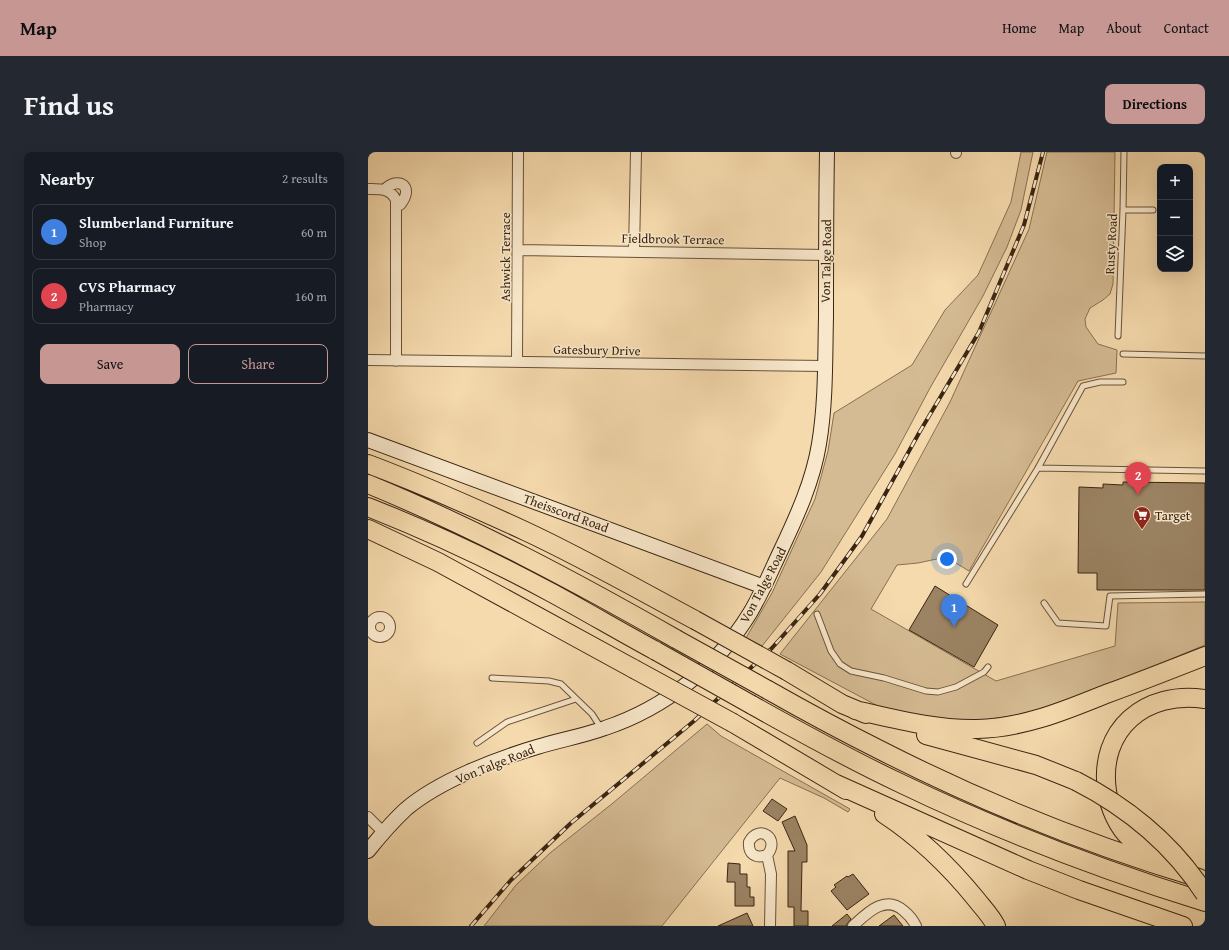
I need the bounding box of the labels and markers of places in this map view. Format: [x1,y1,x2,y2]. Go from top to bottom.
pin: 2 [1125,462,1151,495]
supermarket icon: Target [1132,505,1152,530]
place label: Target [1155,506,1191,525]
pin: 1 [941,594,967,627]

